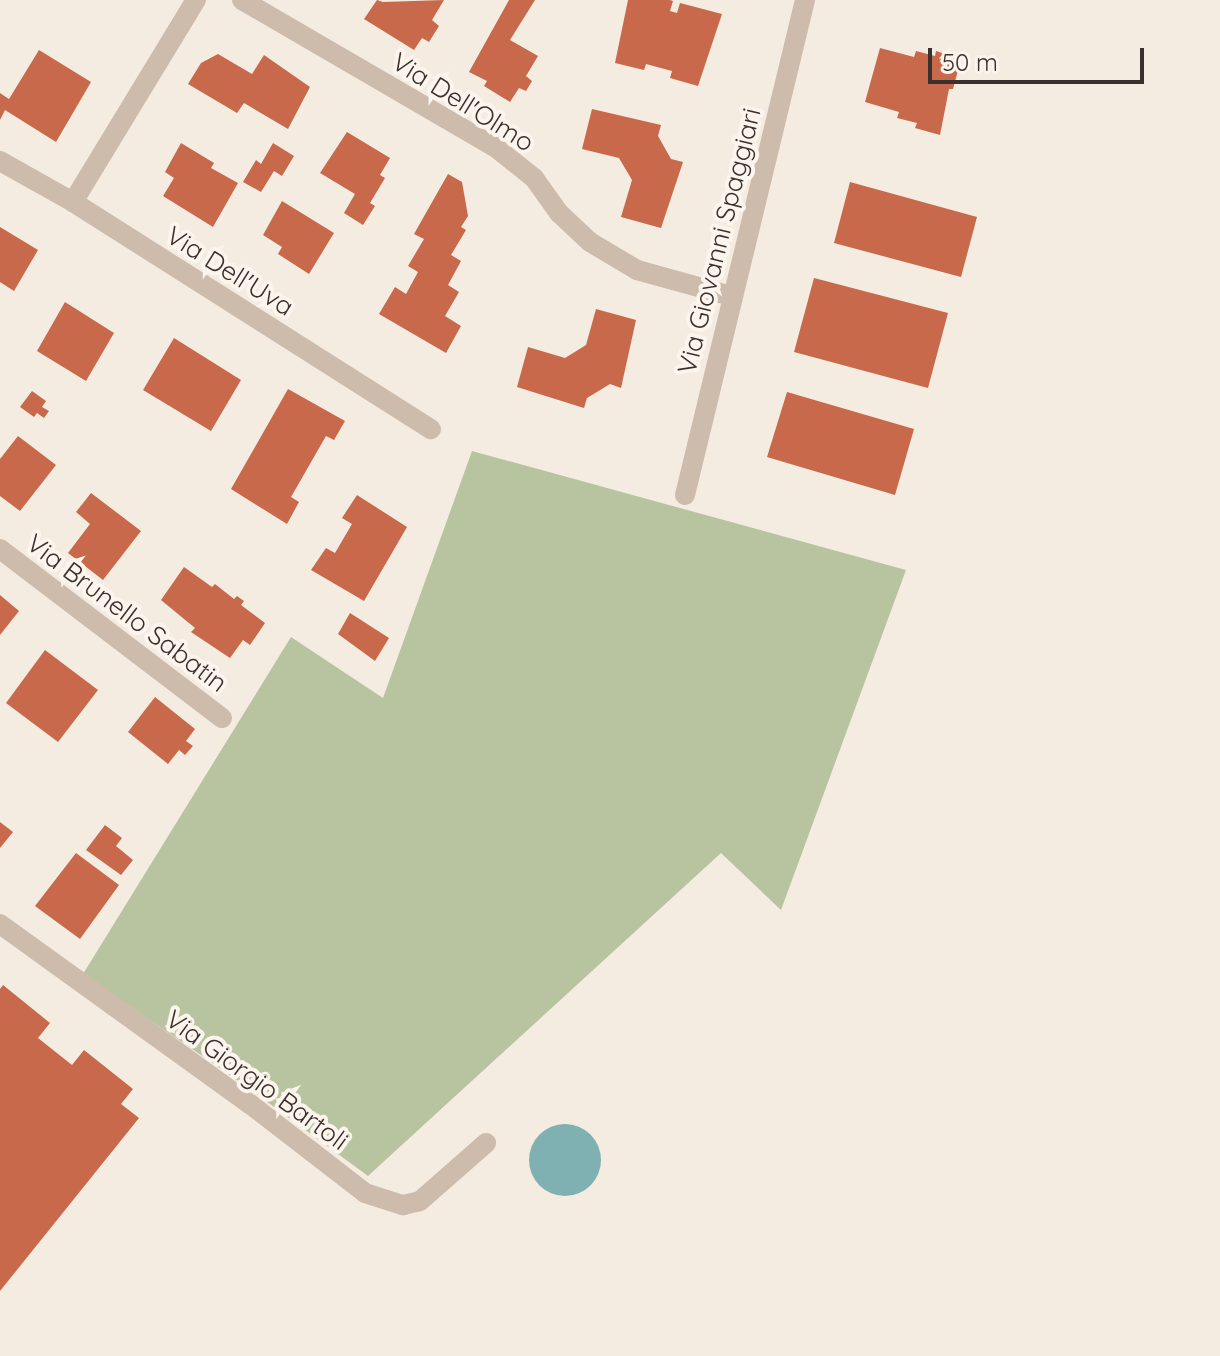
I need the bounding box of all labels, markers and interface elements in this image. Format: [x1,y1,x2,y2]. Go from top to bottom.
scale bar [932,32,1148,82]
street label: Via Dell'Olmo [386,46,540,158]
text: 50 m [942,47,998,77]
street label: Via Giovanni Spaggiari [671,105,767,377]
street label: Via Dell'Uva [161,220,299,322]
street label: Via Brunello Sabatin [21,527,233,699]
street label: Via Giorgio Bartoli [160,1003,354,1157]

